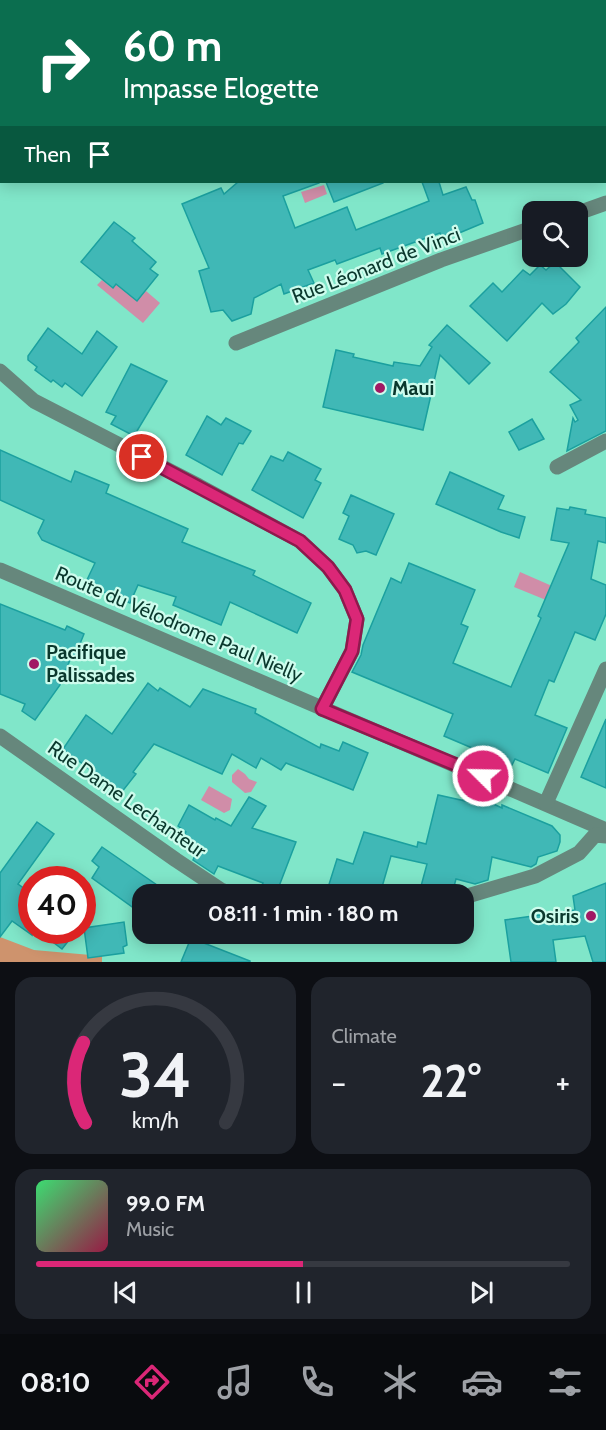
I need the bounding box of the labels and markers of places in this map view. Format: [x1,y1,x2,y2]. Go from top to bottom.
place label: Maui [392,376,434,400]
marker: Maui [373,381,387,395]
pin [116,431,167,482]
place label: Pacifique Palissades [46,640,135,687]
marker: Pacifique Palissades [27,657,41,671]
place label: Osiris [531,904,579,928]
marker: Osiris [584,909,598,923]

